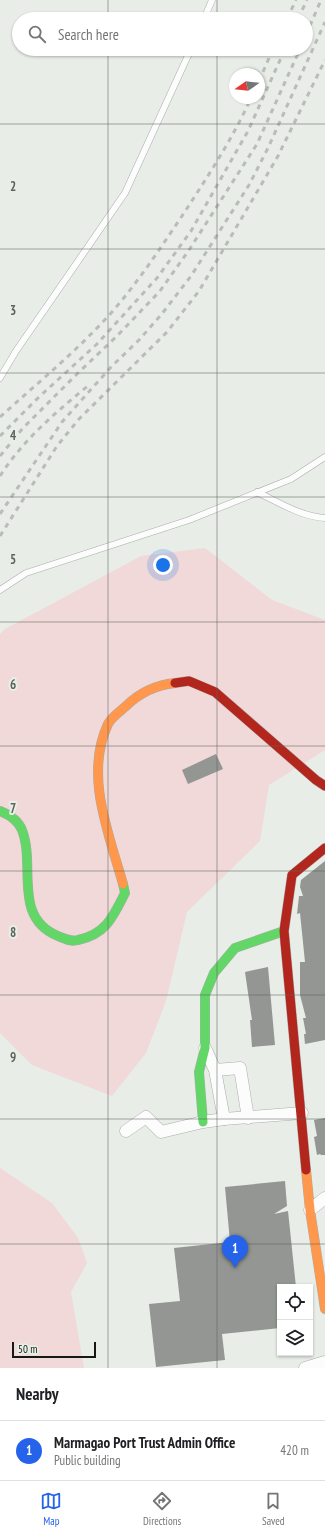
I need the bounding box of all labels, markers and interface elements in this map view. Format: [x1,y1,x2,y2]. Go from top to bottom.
search box [12,12,313,56]
icon: search [26,23,48,45]
text: Search here [58,25,119,44]
north arrow [229,68,265,104]
text: 2 [10,178,16,195]
text: 3 [10,302,16,319]
text: 4 [10,427,17,444]
text: 5 [10,551,16,568]
your location [153,555,173,575]
text: 6 [10,676,16,693]
text: 7 [10,800,16,817]
text: 8 [10,924,16,941]
text: 9 [10,1049,16,1066]
pin: 1 [222,1235,248,1268]
map controls [277,1284,313,1356]
button: locate [277,1284,313,1320]
button: layers [277,1320,313,1356]
scale bar [12,1340,96,1359]
text: 50 m [18,1342,37,1356]
text: Nearby [16,1383,59,1405]
text: Marmagao Port Trust Admin Office [54,1433,235,1452]
text: 1 [26,1442,32,1459]
text: 420 m [280,1442,309,1459]
text: Public building [54,1452,121,1469]
tab: Map [40,1490,62,1528]
tab: Directions [143,1490,181,1528]
tab: Saved [262,1490,285,1528]

